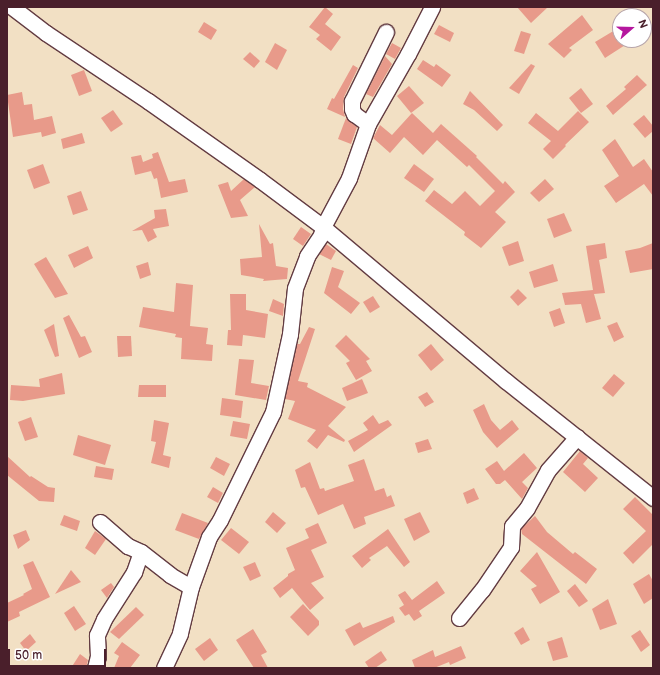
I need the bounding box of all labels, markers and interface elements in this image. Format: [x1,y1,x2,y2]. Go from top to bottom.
north arrow [612,8,652,48]
text: N [635,18,650,30]
scale bar [10,641,108,667]
text: 50 m [15,648,42,663]

